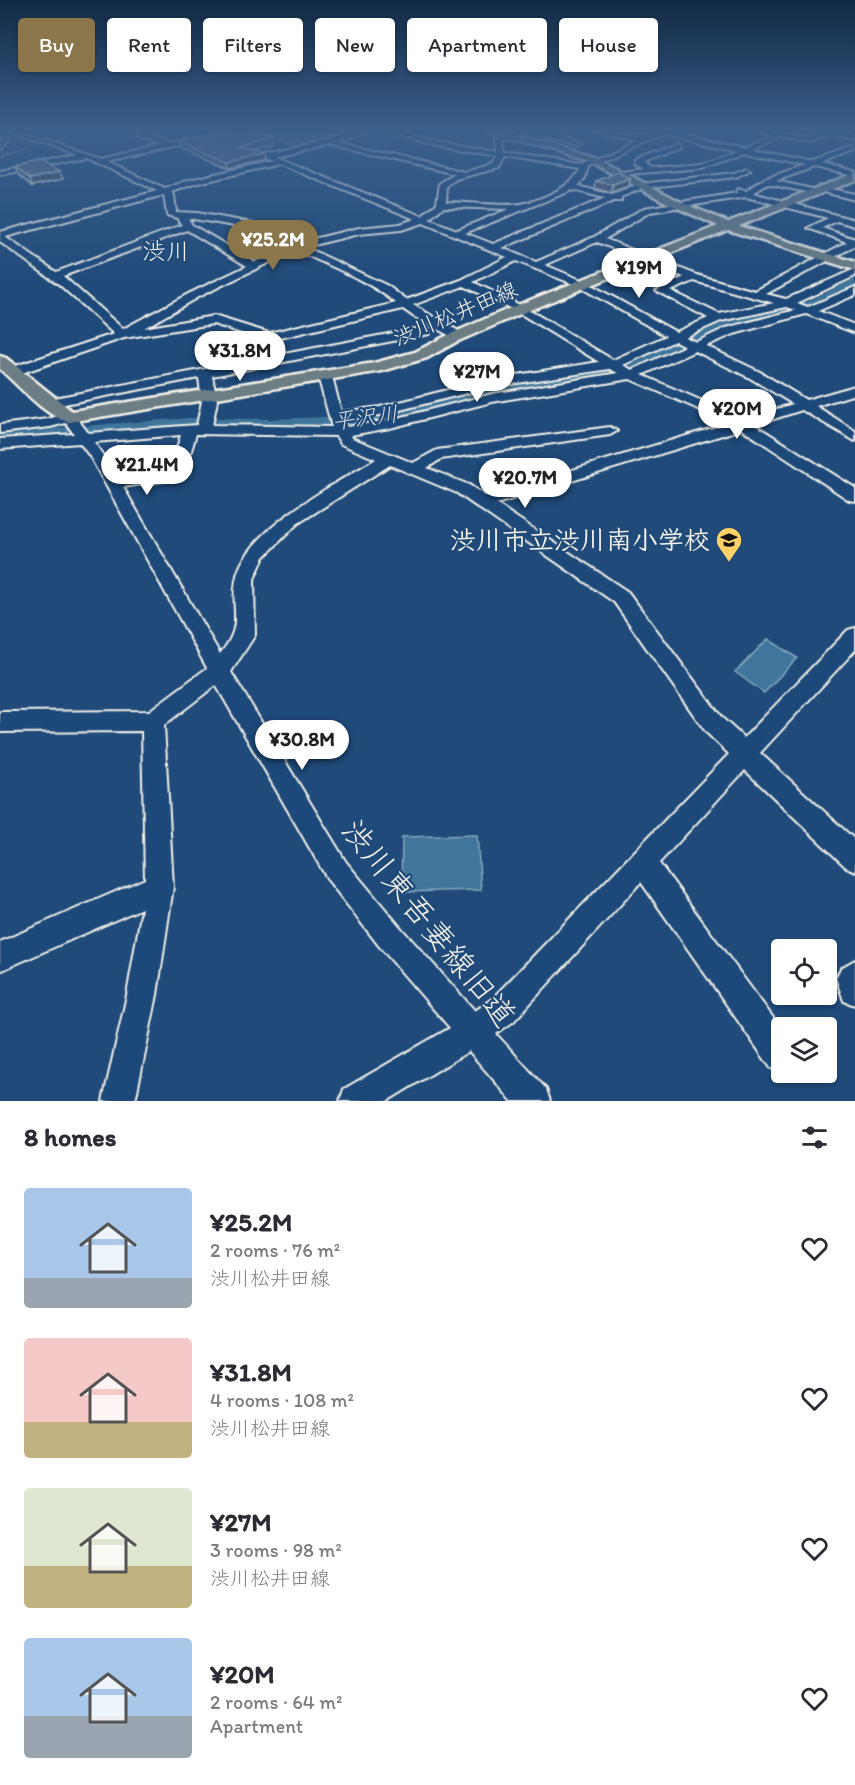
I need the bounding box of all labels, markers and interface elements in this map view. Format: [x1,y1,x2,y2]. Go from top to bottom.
chip: Buy [18,18,95,72]
chip: Rent [107,18,191,72]
chip: Filters [203,18,303,72]
chip: New [315,18,395,72]
chip: Apartment [407,18,547,72]
chip: House [559,18,658,72]
pin: ¥25.2M [224,220,322,271]
text: ¥25.2M [241,227,305,251]
district label: 渋川 [142,236,190,265]
pin: ¥19M [603,248,675,299]
text: ¥19M [616,255,662,279]
street label: 渋川松井田線 [389,275,521,352]
pin: ¥31.8M [191,331,289,382]
text: ¥31.8M [209,338,271,362]
pin: ¥27M [441,352,513,403]
text: ¥27M [453,359,501,383]
pin: ¥20M [701,389,773,440]
text: ¥20M [712,396,762,420]
water label: 平沢川 [331,400,399,435]
pin: ¥21.4M [98,445,196,496]
text: ¥21.4M [115,452,179,476]
pin: ¥20.7M [476,458,574,509]
text: ¥20.7M [493,465,557,489]
place label: 渋川市立渋川南小学校 [450,524,710,556]
school or university icon: 渋川市立渋川南小学校 [714,525,744,563]
pin: ¥30.8M [253,720,351,771]
text: ¥30.8M [269,727,335,751]
street label: 渋川東吾妻線旧道 [334,812,524,1034]
map controls [771,939,837,1083]
button: locate [771,939,837,1005]
button: layers [771,1017,837,1083]
text: 8 homes [24,1121,116,1153]
icon: filters [798,1121,831,1154]
text: ¥25.2M [210,1206,292,1238]
icon: home [72,1212,144,1284]
icon: heart [798,1232,831,1265]
text: 2 rooms · 76 m² [210,1238,340,1262]
text: 渋川松井田線 [210,1266,330,1290]
text: ¥31.8M [210,1356,292,1388]
icon: home [72,1362,144,1434]
icon: heart [798,1382,831,1415]
text: 4 rooms · 108 m² [210,1388,354,1412]
text: 渋川松井田線 [210,1416,330,1440]
text: ¥27M [210,1506,272,1538]
icon: home [72,1512,144,1584]
icon: heart [798,1532,831,1565]
text: 3 rooms · 98 m² [210,1538,342,1562]
text: 渋川松井田線 [210,1566,330,1590]
text: ¥20M [210,1658,275,1690]
icon: home [72,1662,144,1734]
icon: heart [798,1682,831,1715]
text: 2 rooms · 64 m² [210,1690,342,1714]
text: Apartment [210,1714,303,1738]

